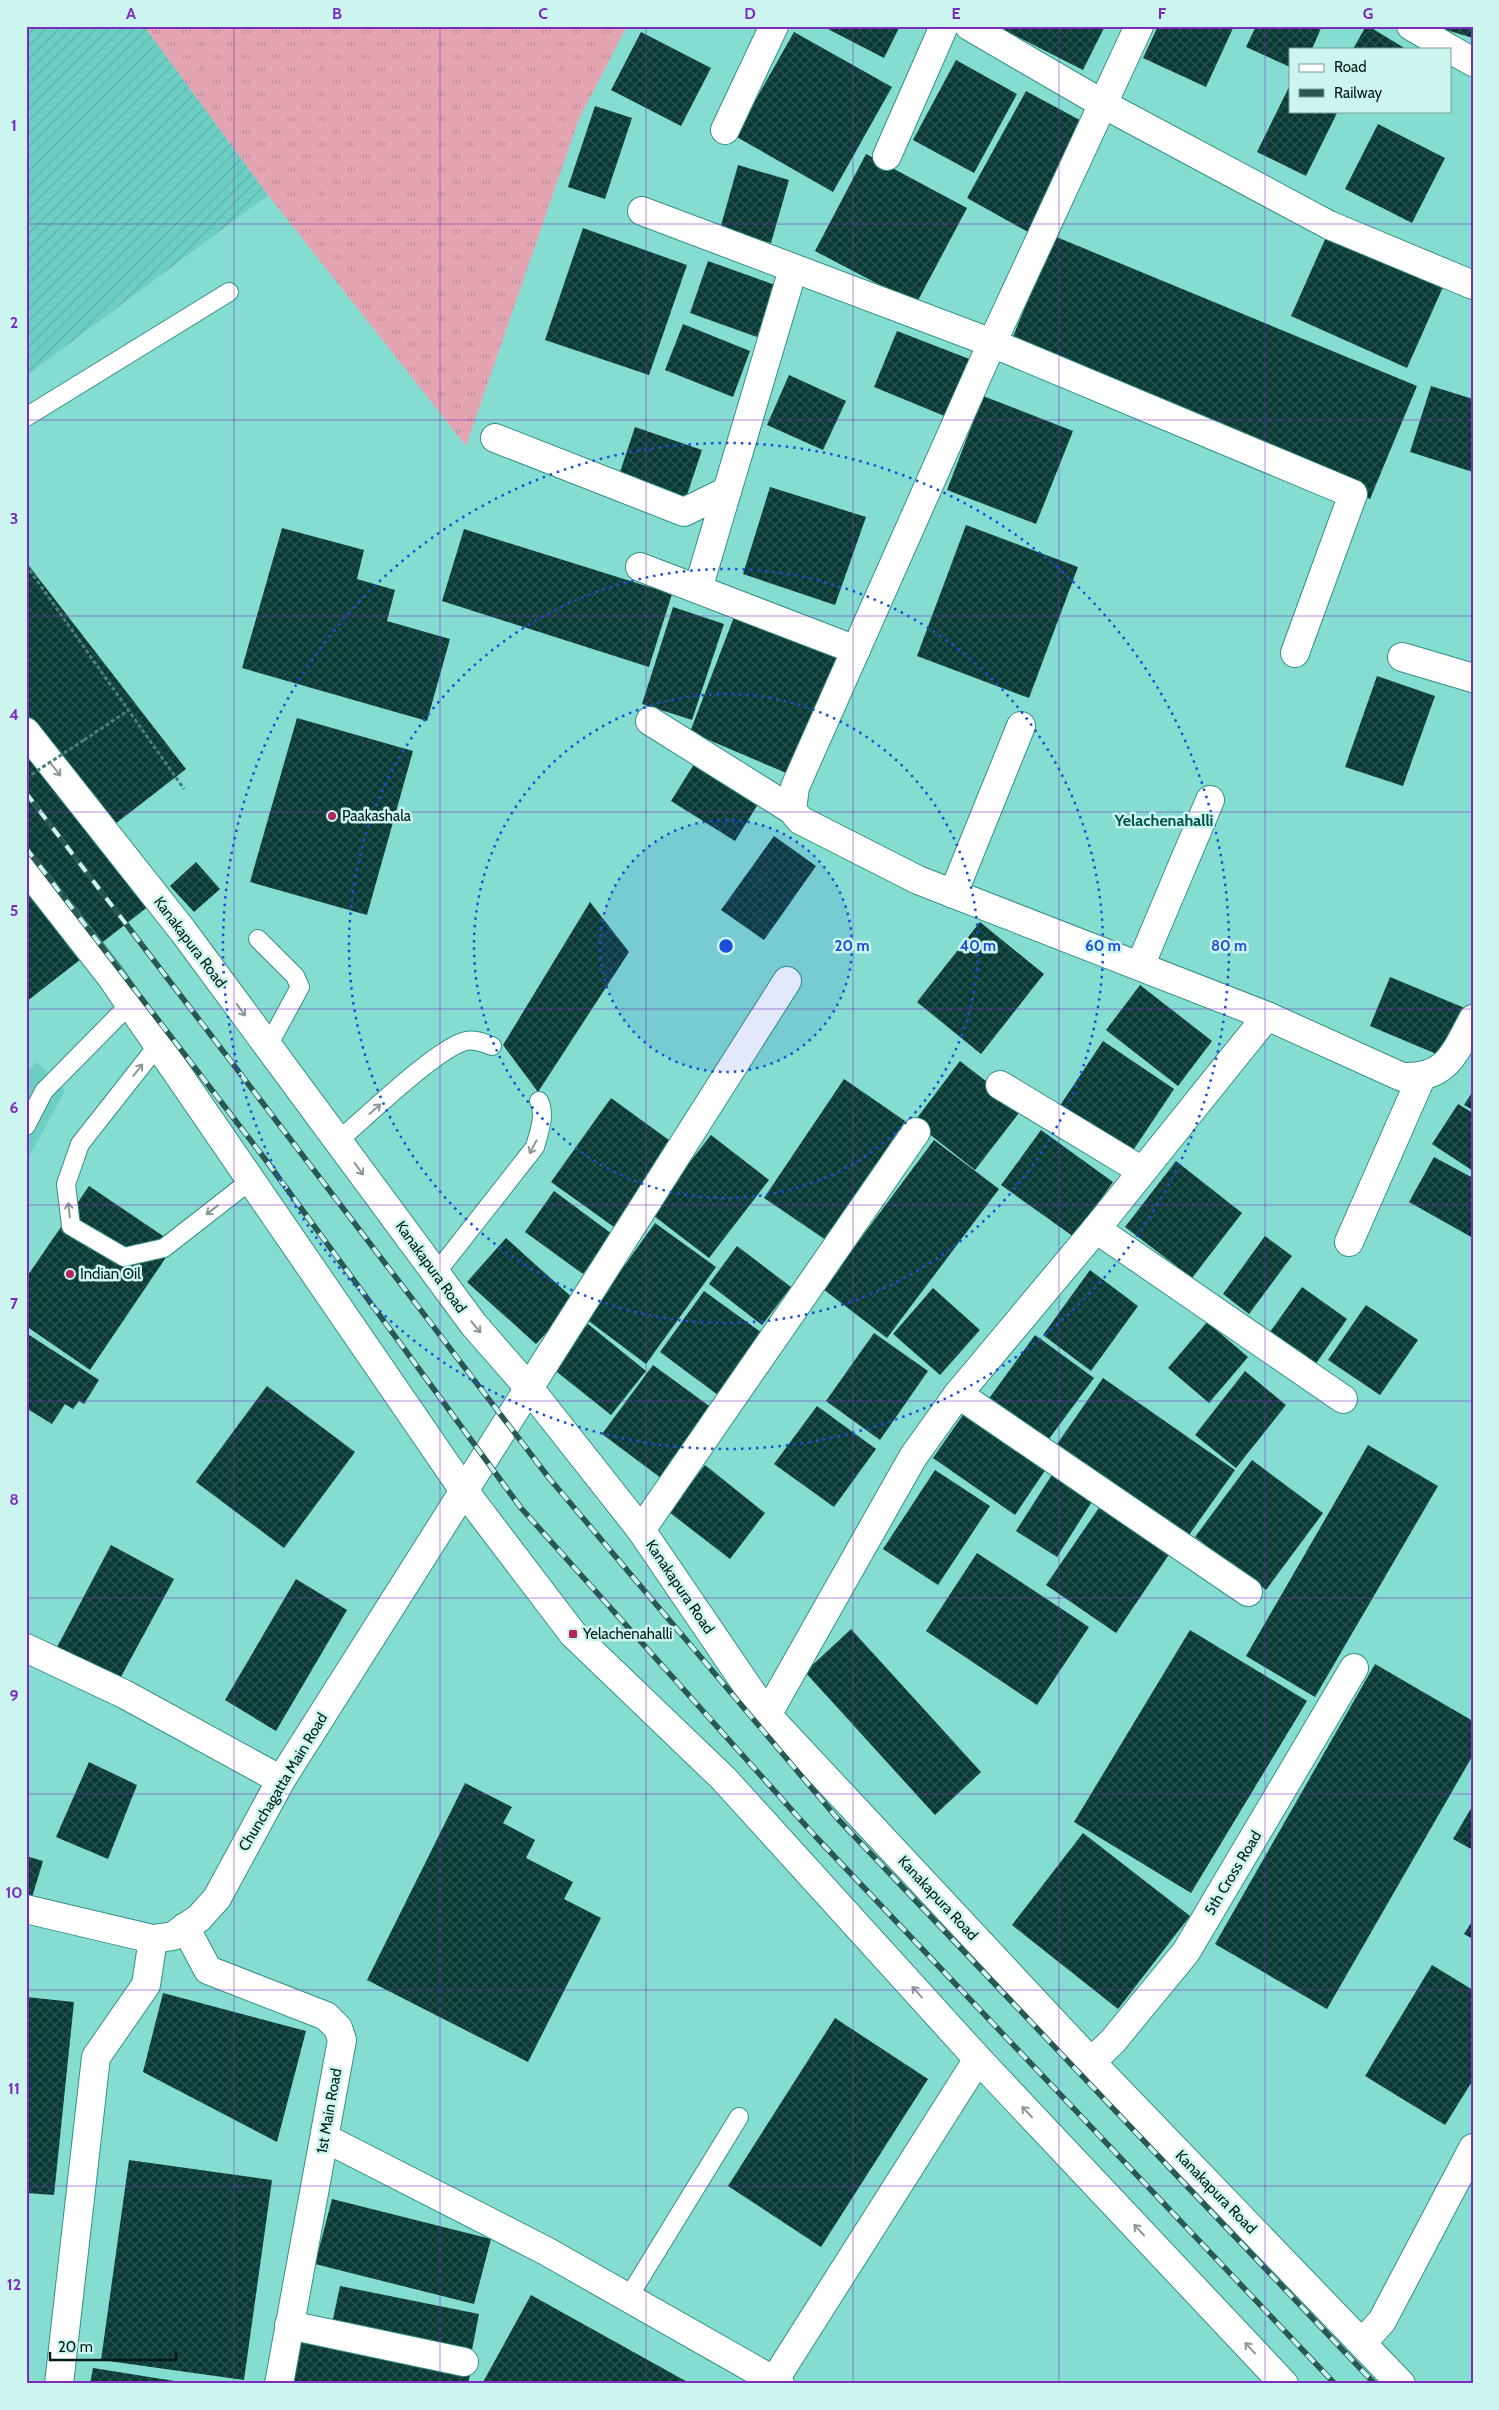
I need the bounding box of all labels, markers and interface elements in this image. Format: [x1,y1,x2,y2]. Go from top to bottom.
text: A [126,4,136,23]
text: B [332,4,342,23]
text: C [538,4,548,23]
text: D [744,4,756,23]
text: E [951,4,961,23]
text: F [1158,4,1167,23]
text: G [1363,4,1373,23]
legend [1289,48,1452,112]
text: Road [1334,58,1367,76]
text: Railway [1334,84,1383,102]
text: 1 [11,116,17,135]
text: 2 [10,313,18,332]
text: 3 [10,509,18,528]
text: 4 [9,705,19,724]
one-way arrow [51,764,62,777]
place label: Paakashala [342,807,412,825]
marker: Paakashala [326,810,338,822]
district label: Yelachenahalli [1114,811,1213,830]
street label: Kanakapura Road [150,893,230,991]
text: 5 [10,901,18,920]
centre of rings [717,937,735,955]
text: 20 m [835,937,869,955]
text: 40 m [960,937,996,955]
text: 60 m [1085,937,1121,955]
text: 80 m [1211,937,1247,955]
one-way arrow [236,1003,247,1016]
one-way arrow [132,1064,143,1077]
text: 6 [10,1098,19,1117]
one-way arrow [369,1104,382,1115]
one-way arrow [528,1139,538,1154]
one-way arrow [354,1162,364,1176]
one-way arrow [64,1203,74,1219]
one-way arrow [206,1204,219,1215]
street label: Kanakapura Road [392,1218,470,1316]
place label: Indian Oil [80,1265,141,1283]
marker: Indian Oil [64,1268,76,1280]
text: 7 [10,1294,19,1313]
one-way arrow [471,1321,482,1334]
text: 8 [9,1490,19,1509]
street label: Kanakapura Road [642,1537,718,1637]
place label: Yelachenahalli [582,1625,672,1643]
marker: Yelachenahalli [567,1628,579,1640]
text: 9 [10,1686,19,1705]
street label: Chunchagatta Main Road [235,1710,331,1854]
street label: 5th Cross Road [1201,1828,1265,1918]
street label: Kanakapura Road [894,1852,982,1944]
text: 10 [5,1883,23,1902]
one-way arrow [911,1986,923,1999]
street label: 1st Main Road [313,2067,345,2155]
text: 11 [8,2079,20,2098]
one-way arrow [1021,2105,1033,2118]
street label: Kanakapura Road [1172,2147,1260,2237]
one-way arrow [1133,2224,1145,2236]
text: 12 [7,2275,21,2294]
scale bar [50,2330,176,2362]
text: 20 m [58,2338,93,2356]
one-way arrow [1244,2342,1256,2355]

